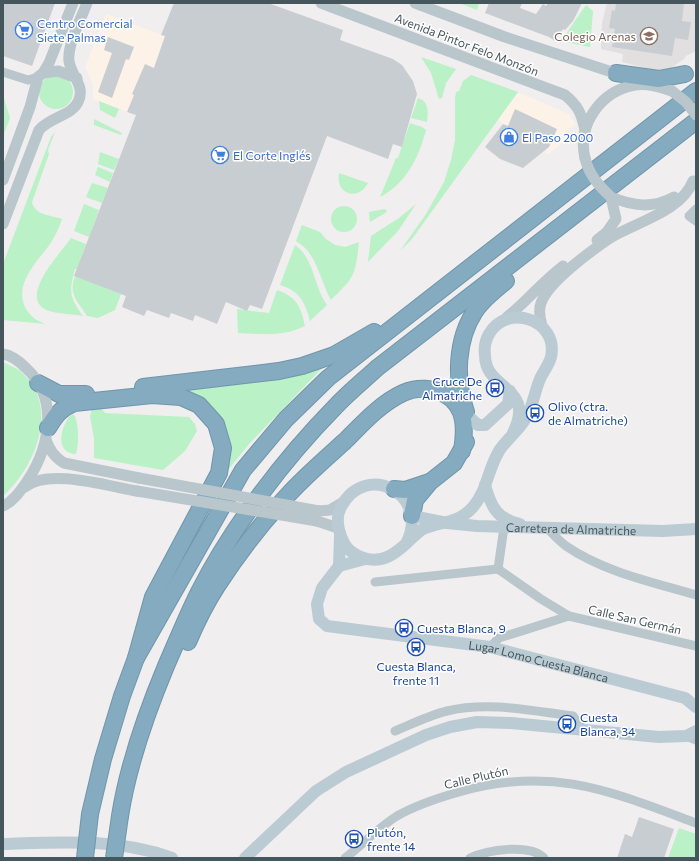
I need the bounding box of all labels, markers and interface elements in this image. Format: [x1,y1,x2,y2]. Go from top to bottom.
street label: Avenida Pintor Felo Monzón [393,10,541,78]
place label: Centro Comercial Siete Palmas [37,16,133,44]
supermarket icon: Centro Comercial Siete Palmas [14,20,34,40]
school or university icon: Colegio Arenas [639,26,659,46]
place label: Colegio Arenas [554,29,636,43]
shop icon: El Paso 2000 [499,127,519,147]
place label: El Paso 2000 [522,130,593,144]
supermarket icon: El Corte Inglés [210,145,230,165]
place label: El Corte Inglés [233,148,311,162]
place label: Cruce De Almatriche [422,374,482,402]
bus stop icon: Cruce De Almatriche [485,378,505,398]
place label: Olivo (ctra. de Almatriche) [548,399,628,427]
bus stop icon: Olivo (ctra. de Almatriche) [525,403,545,423]
street label: Carretera de Almatriche [506,520,636,537]
street label: Calle San Germán [587,601,683,637]
bus stop icon: Cuesta Blanca, 9 [394,618,414,638]
place label: Cuesta Blanca, 9 [417,621,506,635]
bus stop icon: Cuesta Blanca, frente 11 [406,637,426,657]
street label: Lugar Lomo Cuesta Blanca [468,637,610,685]
place label: Cuesta Blanca, frente 11 [376,659,456,687]
place label: Cuesta Blanca, 34 [580,710,635,738]
bus stop icon: Cuesta Blanca, 34 [557,714,577,734]
street label: Calle Plutón [443,763,509,791]
place label: Plutón, frente 14 [367,825,415,853]
bus stop icon: Plutón, frente 14 [344,829,364,849]

